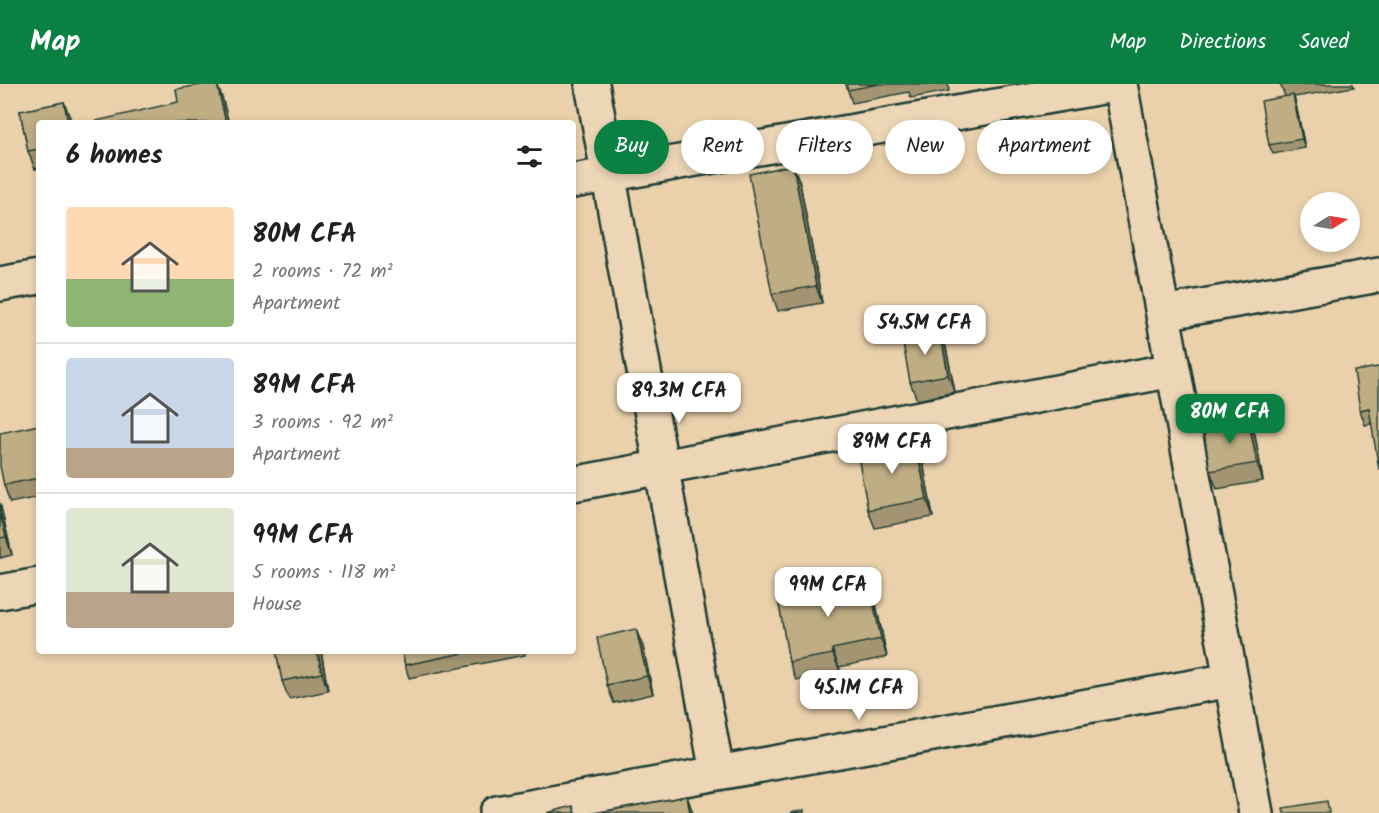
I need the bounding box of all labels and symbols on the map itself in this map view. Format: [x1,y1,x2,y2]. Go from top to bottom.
north arrow [1300,192,1360,252]
pin: 54.5M CFA [856,305,994,356]
pin: 89.3M CFA [610,373,748,424]
pin: 80M CFA [1175,394,1285,445]
pin: 89M CFA [837,424,947,475]
pin: 99M CFA [773,567,883,618]
pin: 45.1M CFA [790,670,928,721]

